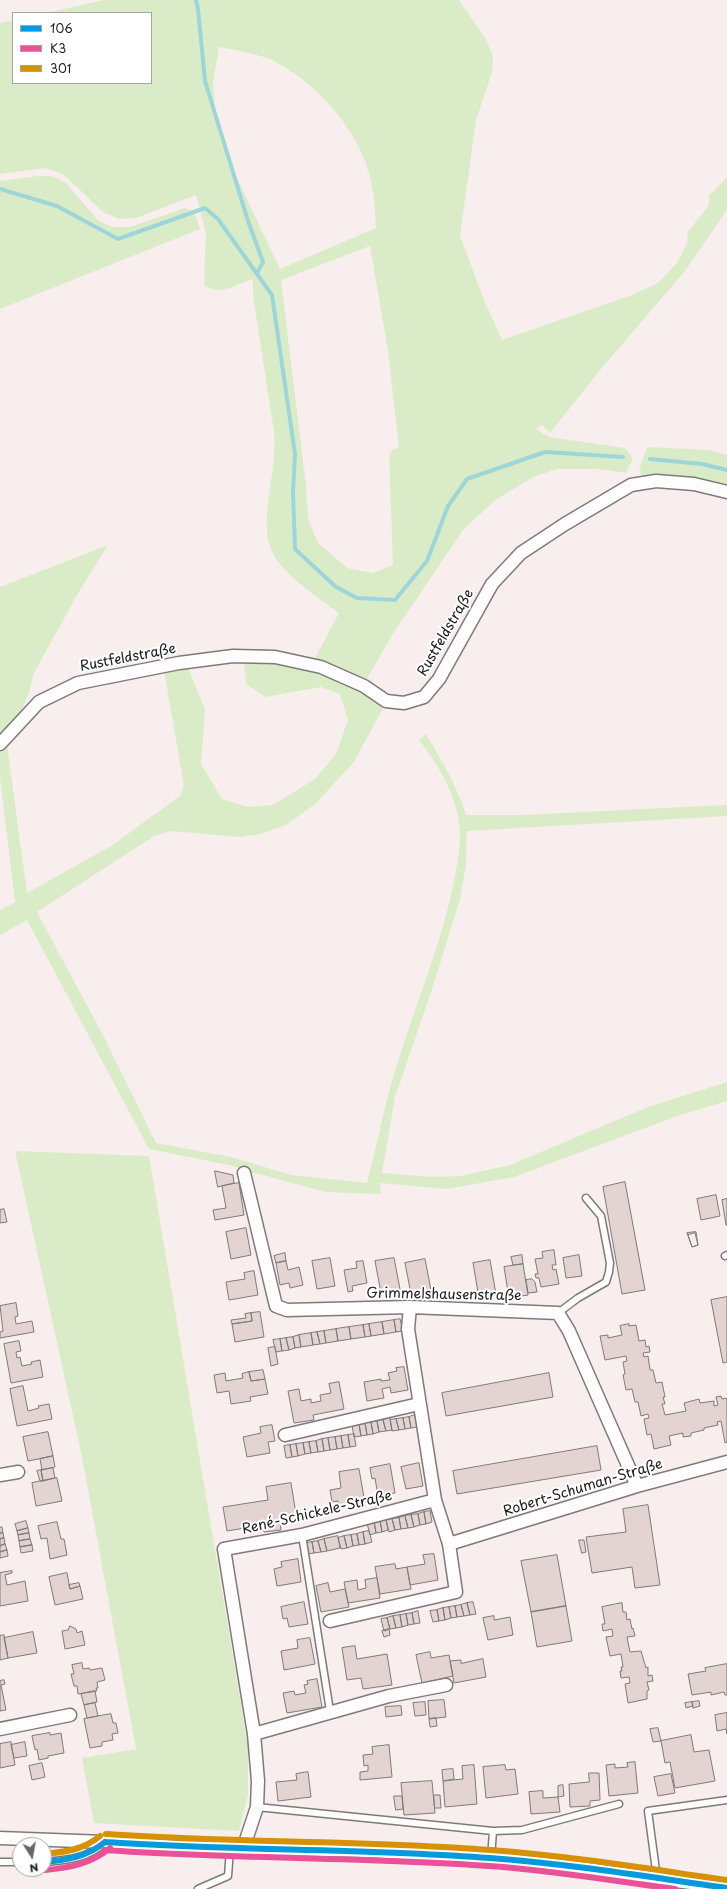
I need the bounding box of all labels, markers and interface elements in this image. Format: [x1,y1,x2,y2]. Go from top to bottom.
legend [12,12,152,84]
text: 106 [50,19,73,37]
text: K3 [50,39,66,57]
text: 301 [50,59,71,77]
street label: Rustfeldstraße [414,587,478,679]
street label: Rustfeldstraße [79,640,177,676]
street label: Grimmelshausenstraße [366,1285,522,1305]
street label: Robert-Schuman-Straße [501,1456,665,1520]
street label: René-Schickele-Straße [240,1488,394,1538]
north arrow [12,1837,52,1877]
text: N [28,1859,40,1877]

